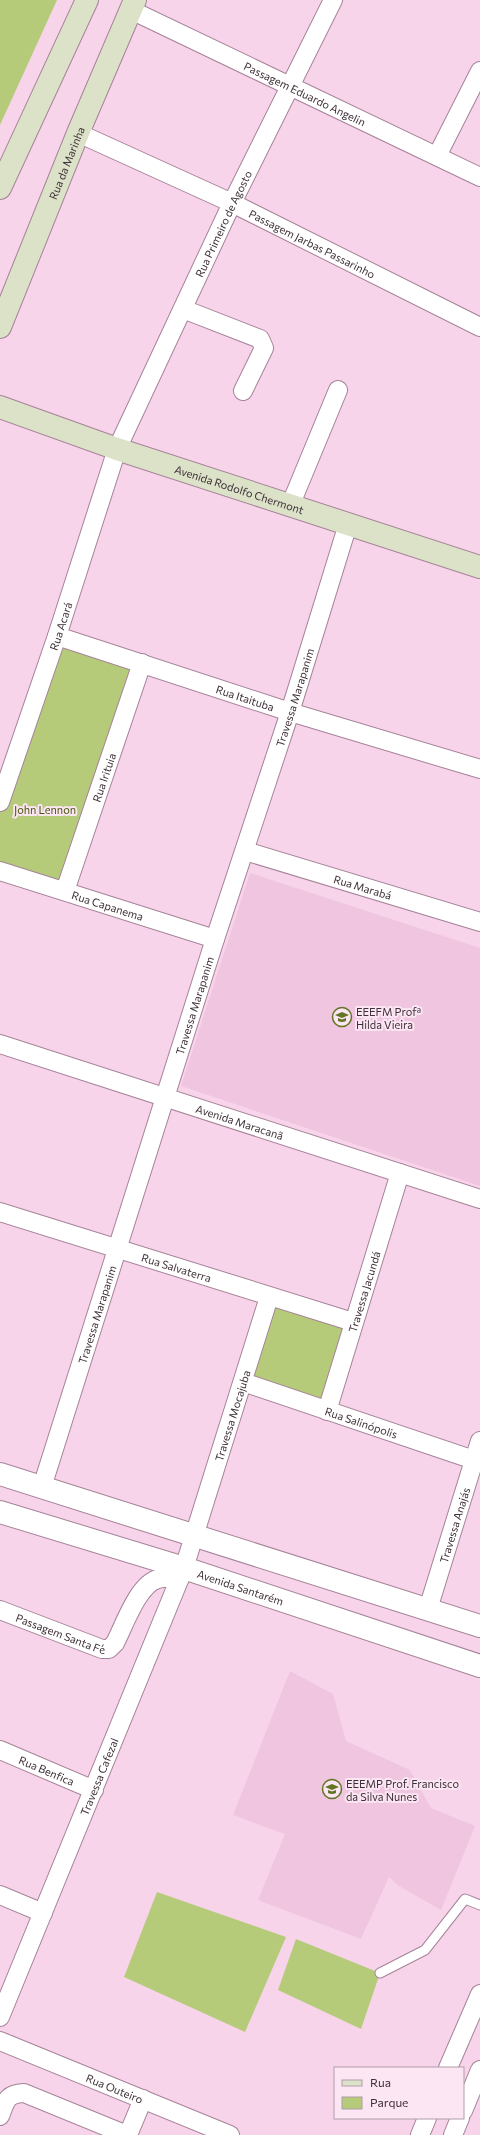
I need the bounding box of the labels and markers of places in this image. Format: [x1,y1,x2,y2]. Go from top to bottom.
place label: EEEFM Profª Hilda Vieira [356,1005,421,1031]
school or university icon: EEEFM Profª Hilda Vieira [331,1006,353,1028]
place label: EEEMP Prof. Francisco da Silva Nunes [346,1777,459,1803]
school or university icon: EEEMP Prof. Francisco da Silva Nunes [321,1778,343,1800]

